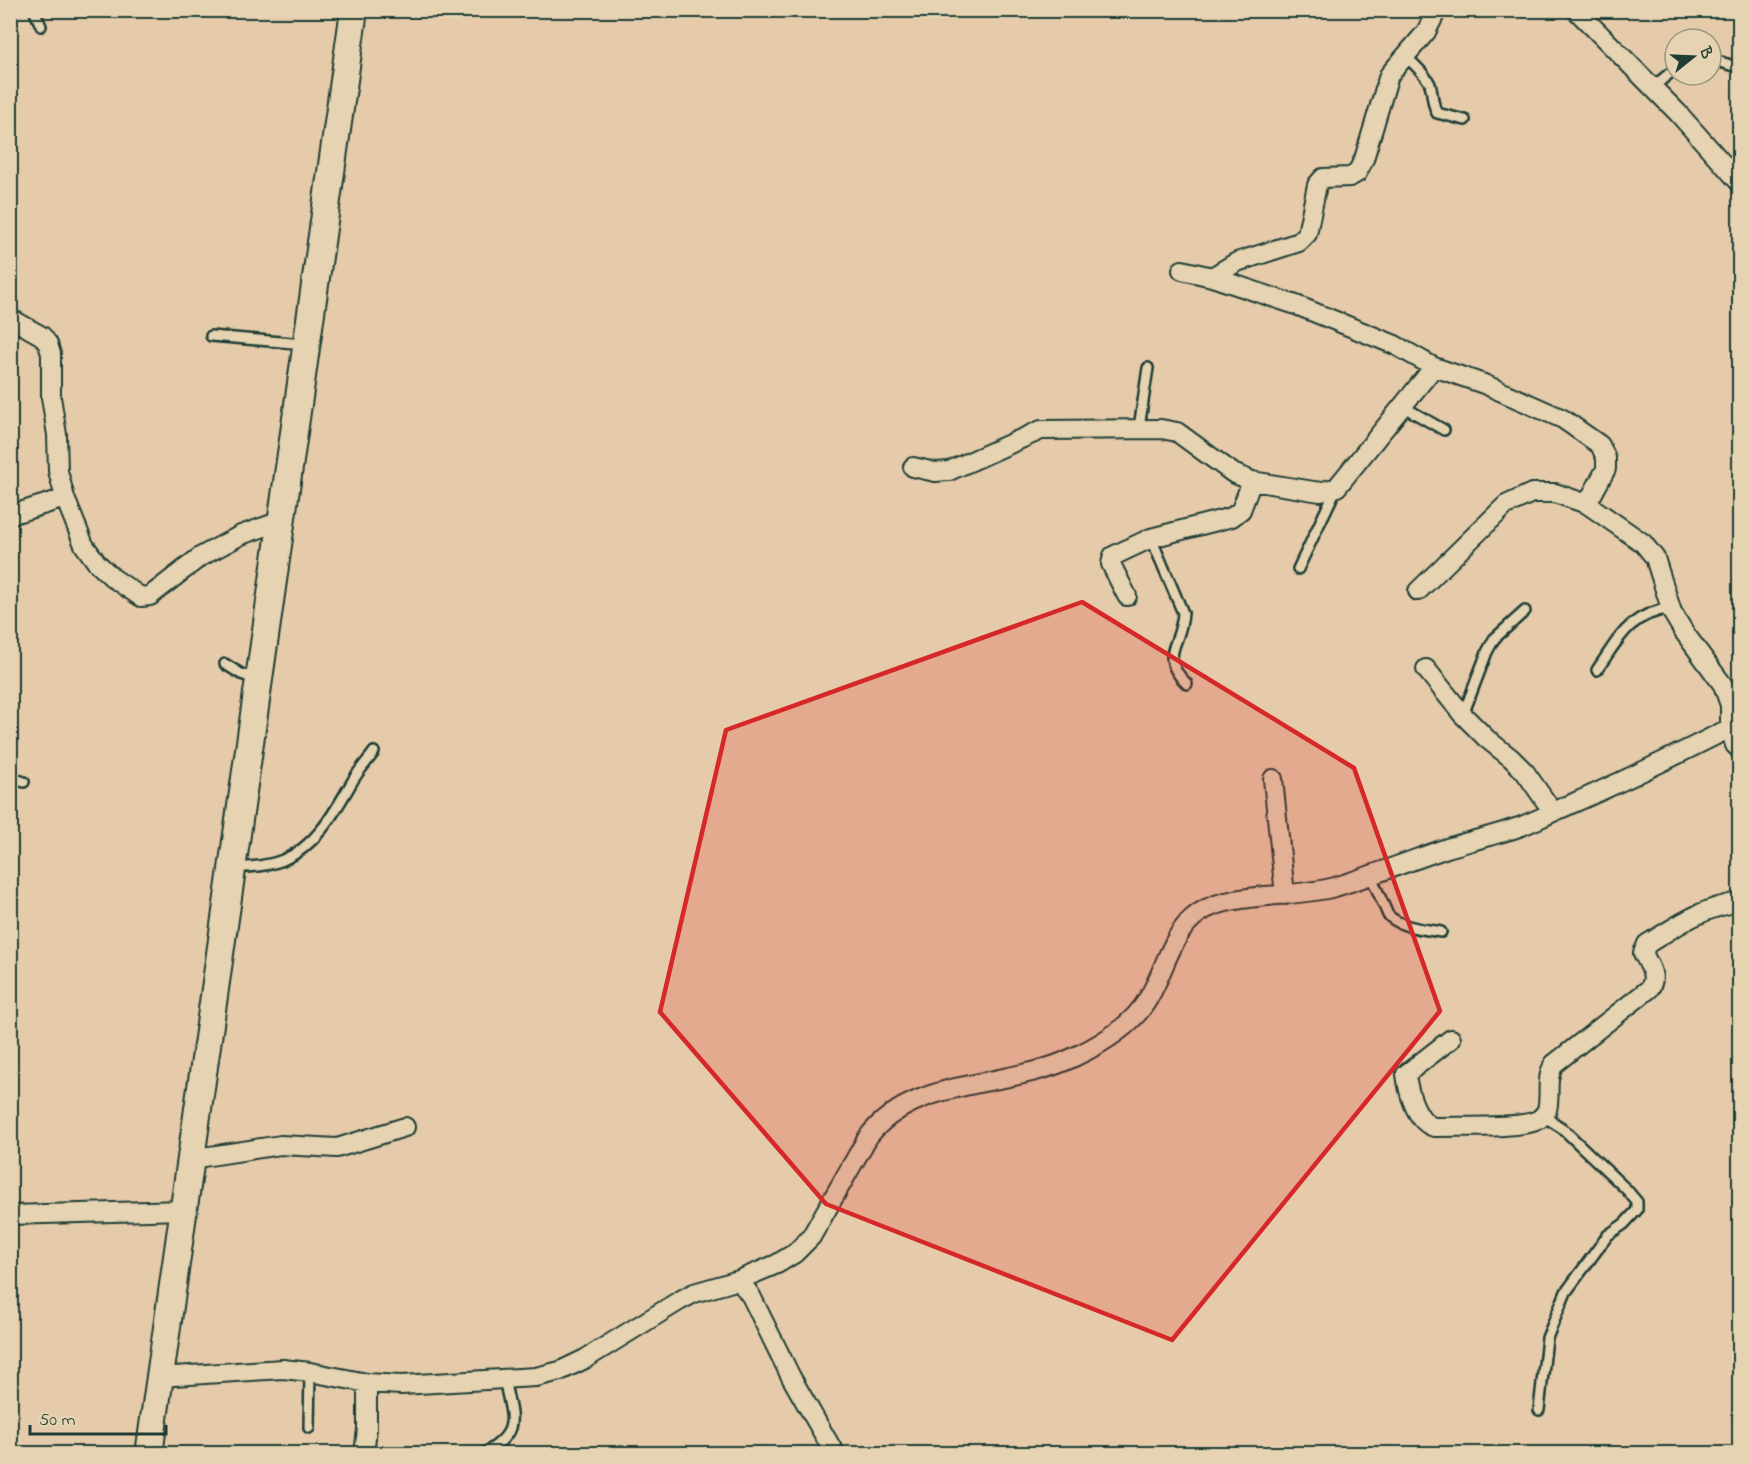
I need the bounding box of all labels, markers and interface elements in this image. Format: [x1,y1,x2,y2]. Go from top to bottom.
north arrow [1663,27,1723,87]
text: B [1692,43,1719,62]
scale bar [30,1398,166,1436]
text: 50 m [39,1408,76,1434]

